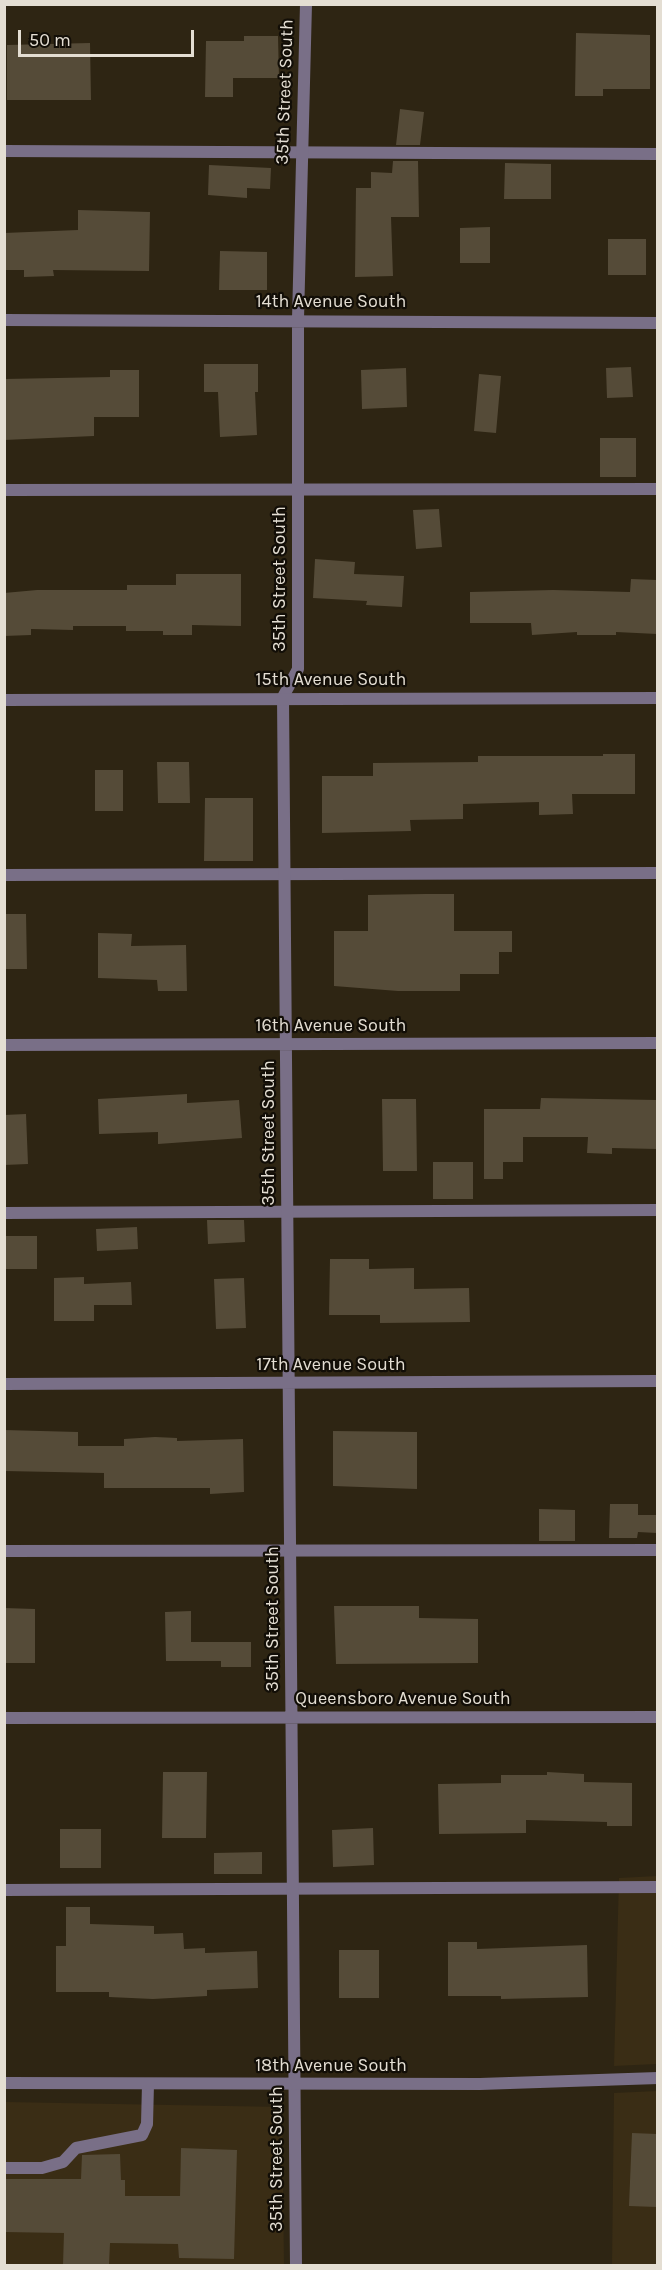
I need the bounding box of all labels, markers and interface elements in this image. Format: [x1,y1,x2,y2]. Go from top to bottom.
scale bar [21,18,196,56]
street label: 35th Street South [272,19,298,165]
text: 50 m [29,29,71,51]
street label: 14th Avenue South [256,291,406,313]
street label: 35th Street South [269,506,291,652]
street label: 15th Avenue South [256,669,406,691]
street label: 16th Avenue South [256,1015,406,1037]
street label: 35th Street South [258,1060,280,1206]
street label: 17th Avenue South [256,1354,406,1376]
street label: 35th Street South [262,1546,284,1692]
street label: Queensboro Avenue South [295,1688,511,1710]
street label: 18th Avenue South [255,2055,407,2077]
street label: 35th Street South [266,2086,288,2232]

